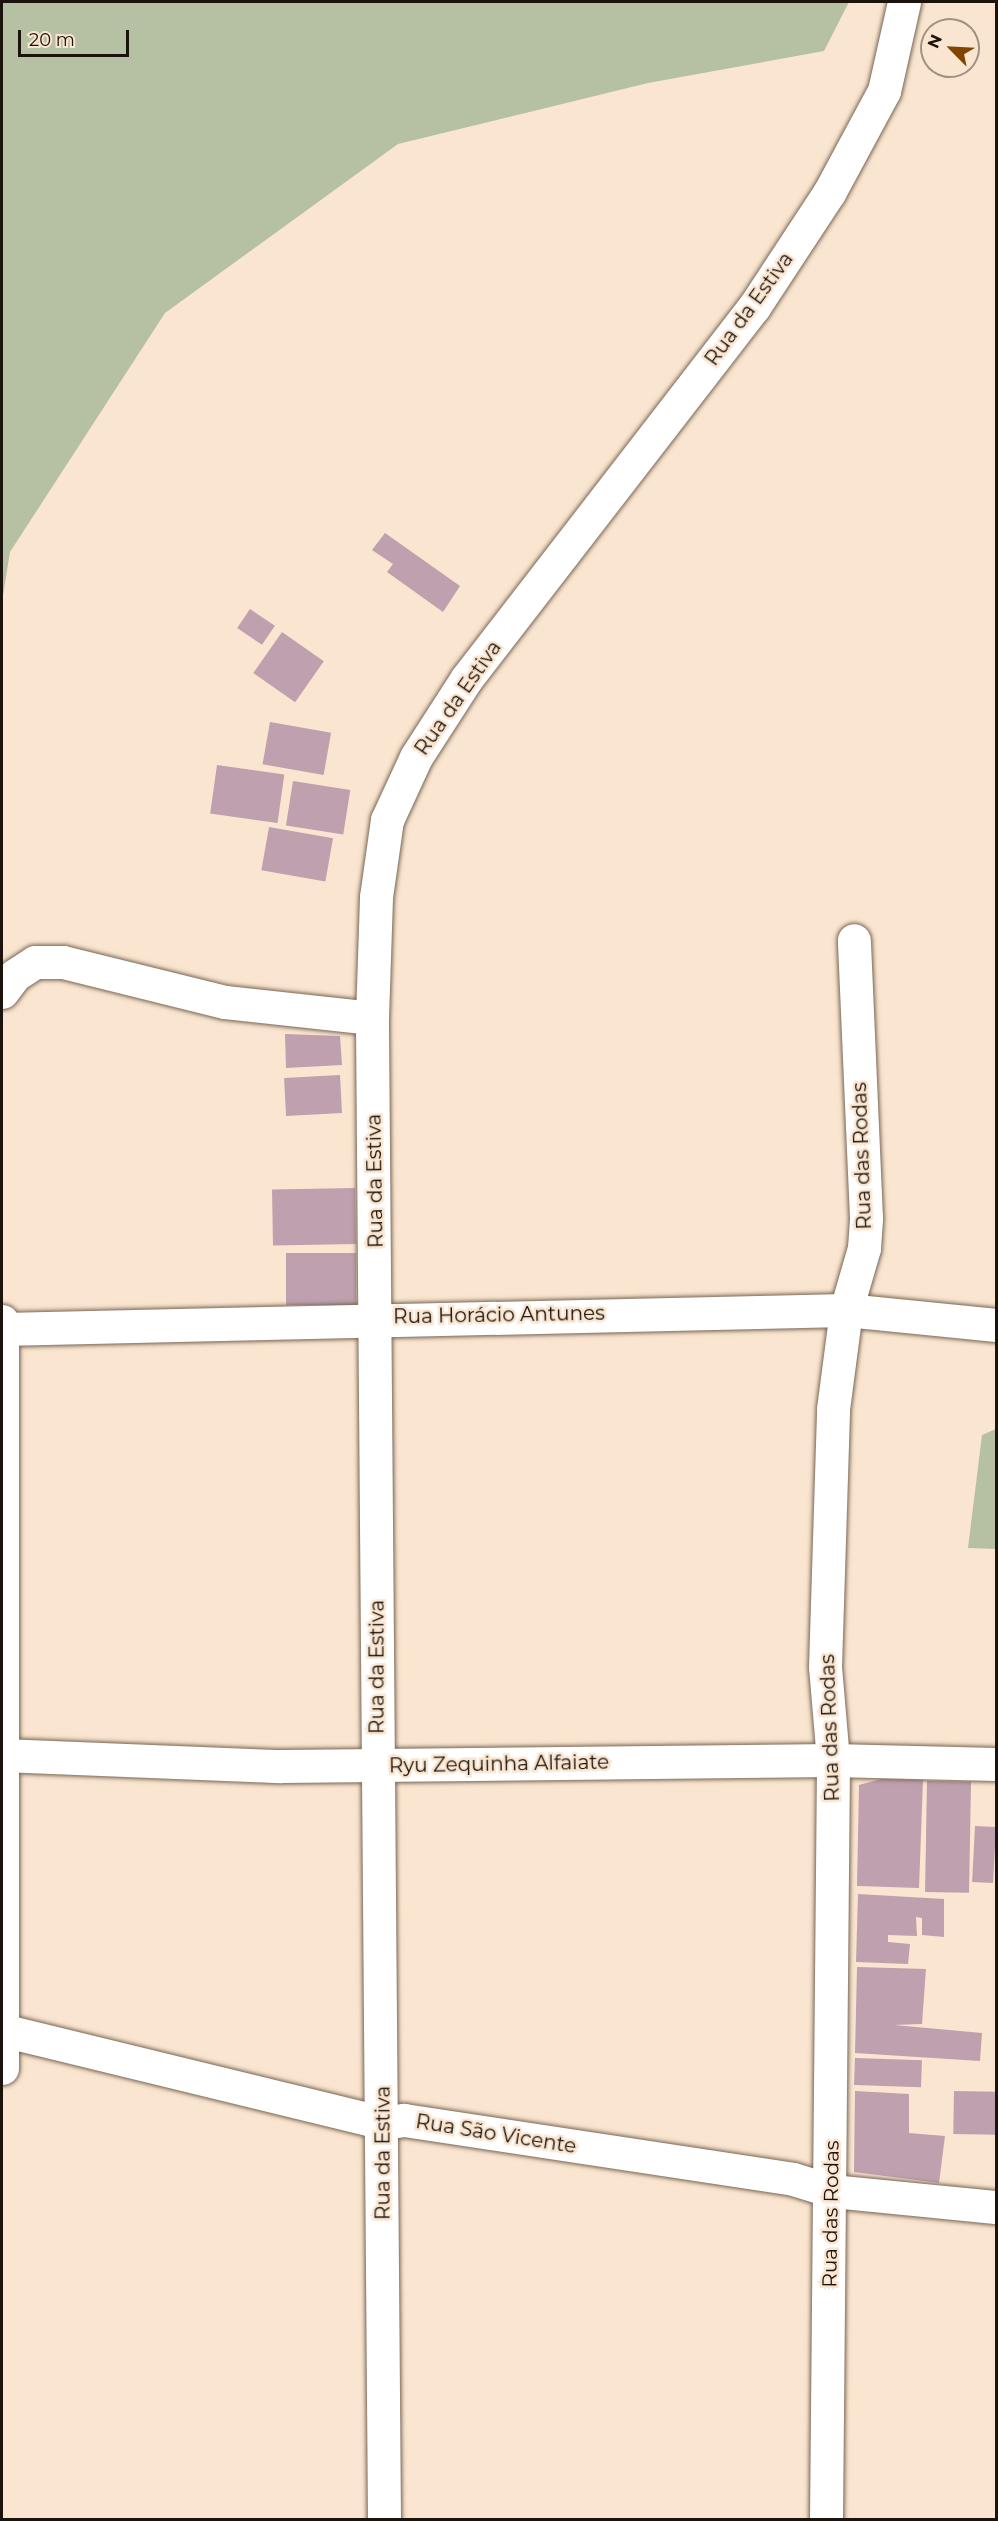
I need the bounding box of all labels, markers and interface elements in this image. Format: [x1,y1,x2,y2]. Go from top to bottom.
scale bar [21,18,132,56]
north arrow [920,18,980,78]
text: 20 m [29,29,75,51]
text: N [924,32,946,51]
street label: Rua da Estiva [700,248,798,370]
street label: Rua da Estiva [410,636,506,760]
street label: Rua das Rodas [847,1082,877,1230]
street label: Rua da Estiva [362,1114,388,1248]
street label: Rua Horácio Antunes [393,1301,605,1329]
street label: Rua da Estiva [365,1600,389,1734]
street label: Rua das Rodas [815,1654,845,1802]
street label: Ryu Zequinha Alfaiate [389,1750,609,1778]
street label: Rua da Estiva [371,2086,395,2220]
street label: Rua São Vicente [414,2109,578,2159]
street label: Rua das Rodas [818,2140,844,2288]

